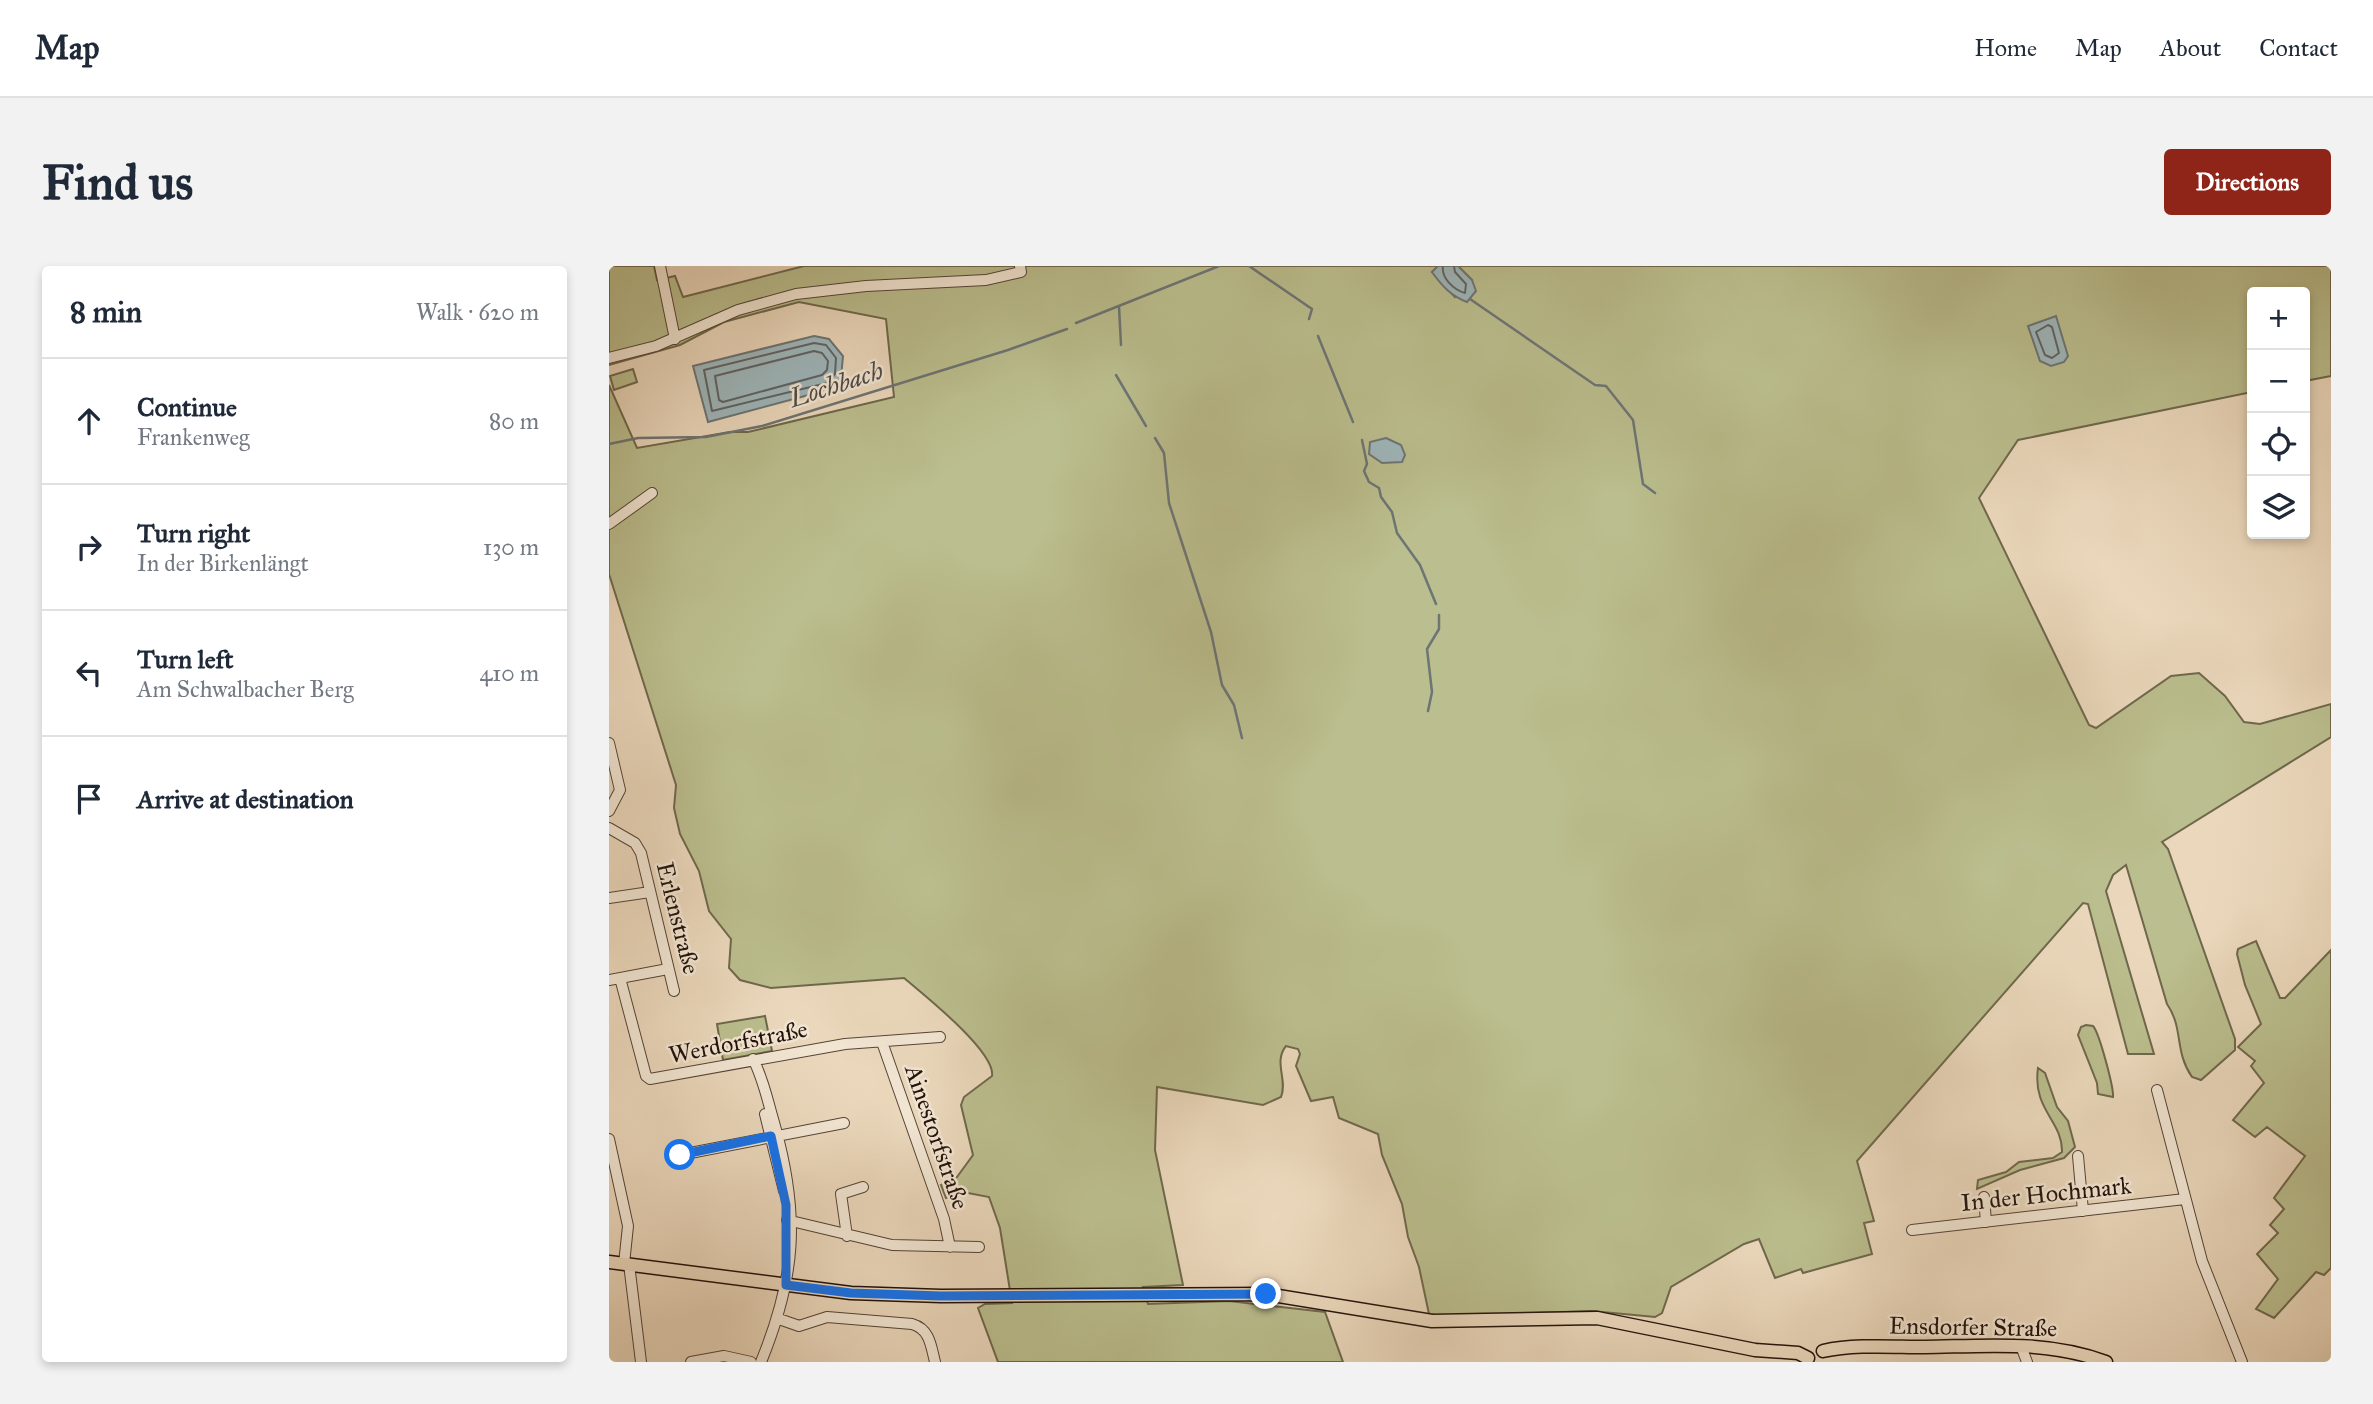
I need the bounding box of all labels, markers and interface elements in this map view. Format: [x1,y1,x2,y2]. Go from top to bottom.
text: Map [35,28,99,68]
text: Home [1974,33,2037,63]
text: Map [2075,33,2122,63]
text: About [2160,33,2221,63]
text: Contact [2259,33,2338,63]
button: Directions [2164,149,2331,215]
text: Find us [42,153,193,212]
map controls [2247,287,2310,539]
button: + [2247,287,2310,350]
text: 8 min [70,294,142,330]
text: Walk · 620 m [416,298,539,326]
button: − [2247,350,2310,413]
water label: Lochbach [784,354,887,414]
text: Continue [137,391,237,423]
icon: ahead [70,402,108,440]
text: 80 m [489,407,539,435]
button: locate [2247,413,2310,476]
text: Frankenweg [137,423,250,451]
button: layers [2247,476,2310,539]
text: Turn right [137,517,250,549]
icon: right [70,528,108,566]
text: 130 m [483,533,539,561]
text: In der Birkenlängt [137,549,309,577]
text: Turn left [137,643,233,675]
icon: left [70,654,108,692]
text: 410 m [480,659,539,687]
text: Am Schwalbacher Berg [137,675,354,703]
icon: arrive [70,780,108,818]
text: Arrive at destination [137,783,354,815]
street label: Erlenstraße [650,859,706,977]
street label: Werdorfstraße [666,1014,810,1070]
street label: Ainestorfstraße [898,1060,976,1213]
route start [664,1139,695,1170]
street label: In der Hochmark [1959,1170,2134,1218]
route end [1250,1278,1281,1309]
street label: Ensdorfer Straße [1889,1311,2057,1343]

